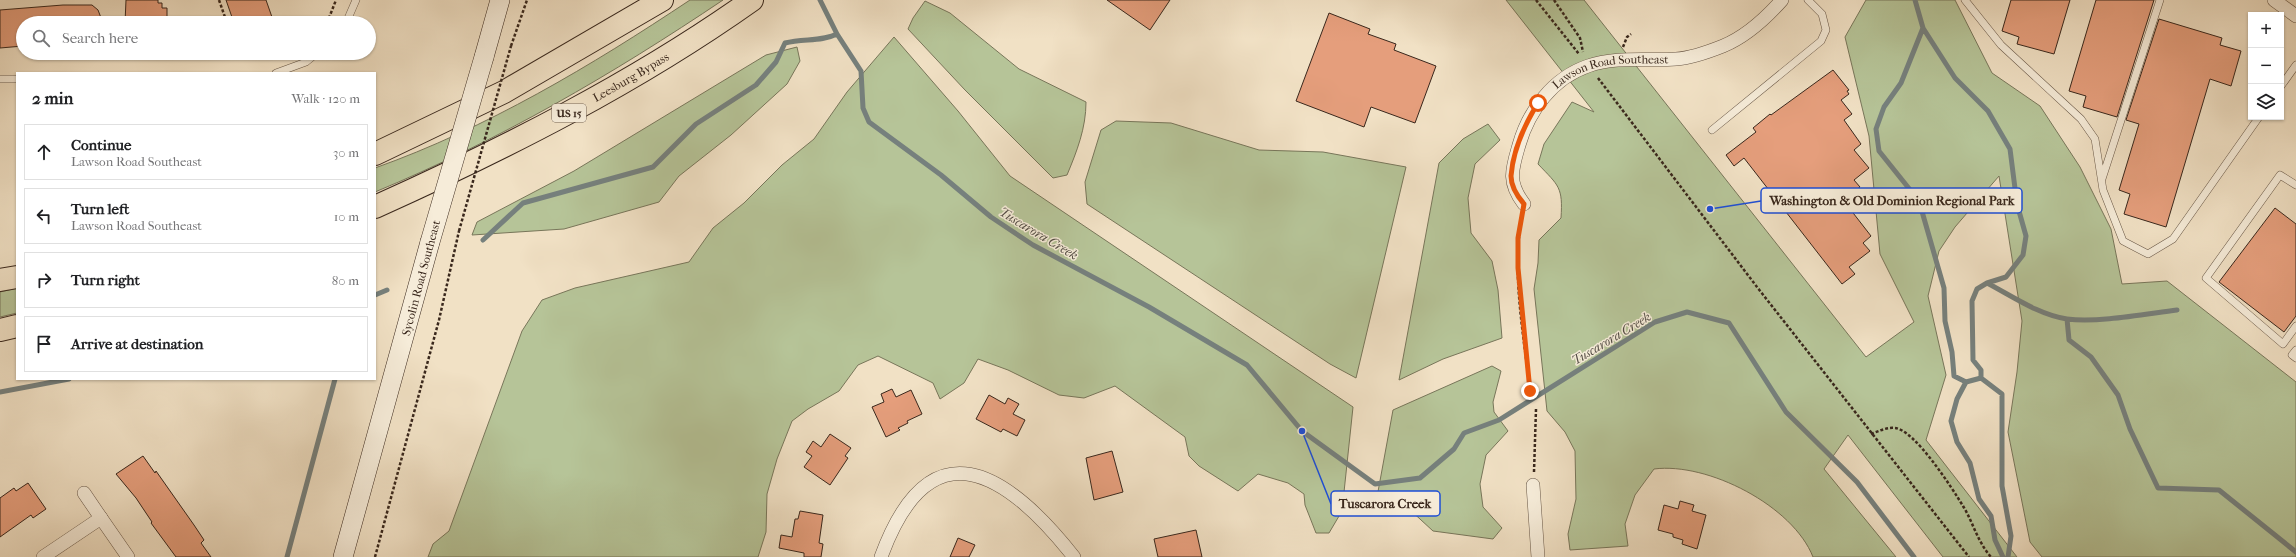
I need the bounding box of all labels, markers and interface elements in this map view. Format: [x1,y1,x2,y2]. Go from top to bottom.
map controls [2248,12,2284,120]
button: + [2248,12,2284,48]
search box [16,16,376,60]
icon: search [30,27,52,49]
text: Search here [62,29,138,47]
button: − [2248,48,2284,84]
street label: Leesburg Bypass [590,49,672,105]
street label: Lawson Road Southeast [1549,52,1669,92]
button: layers [2248,84,2284,120]
text: 2 min [32,88,73,108]
text: Walk · 120 m [292,91,360,106]
route start [1529,94,1547,112]
road number: US 15 [552,104,586,122]
text: Continue [71,136,131,154]
icon: ahead [33,141,55,163]
text: 30 m [333,145,359,160]
text: Lawson Road Southeast [71,154,202,169]
callout: Washington & Old Dominion Regional Park [1761,188,2022,213]
text: Washington & Old Dominion Regional Park [1768,193,2016,209]
text: Turn left [71,200,129,218]
water label: Tuscarora Creek [997,204,1081,263]
icon: left [33,205,55,227]
text: 10 m [334,209,359,224]
text: Lawson Road Southeast [71,218,202,233]
street label: Sycolin Road Southeast [399,218,443,337]
icon: right [33,269,55,291]
text: Turn right [71,271,140,289]
text: 80 m [332,273,359,288]
water label: Tuscarora Creek [1569,309,1654,368]
icon: arrive [33,333,55,355]
text: Arrive at destination [71,335,203,353]
route end [1521,382,1539,400]
callout: Tuscarora Creek [1331,491,1440,516]
text: Tuscarora Creek [1338,496,1432,511]

